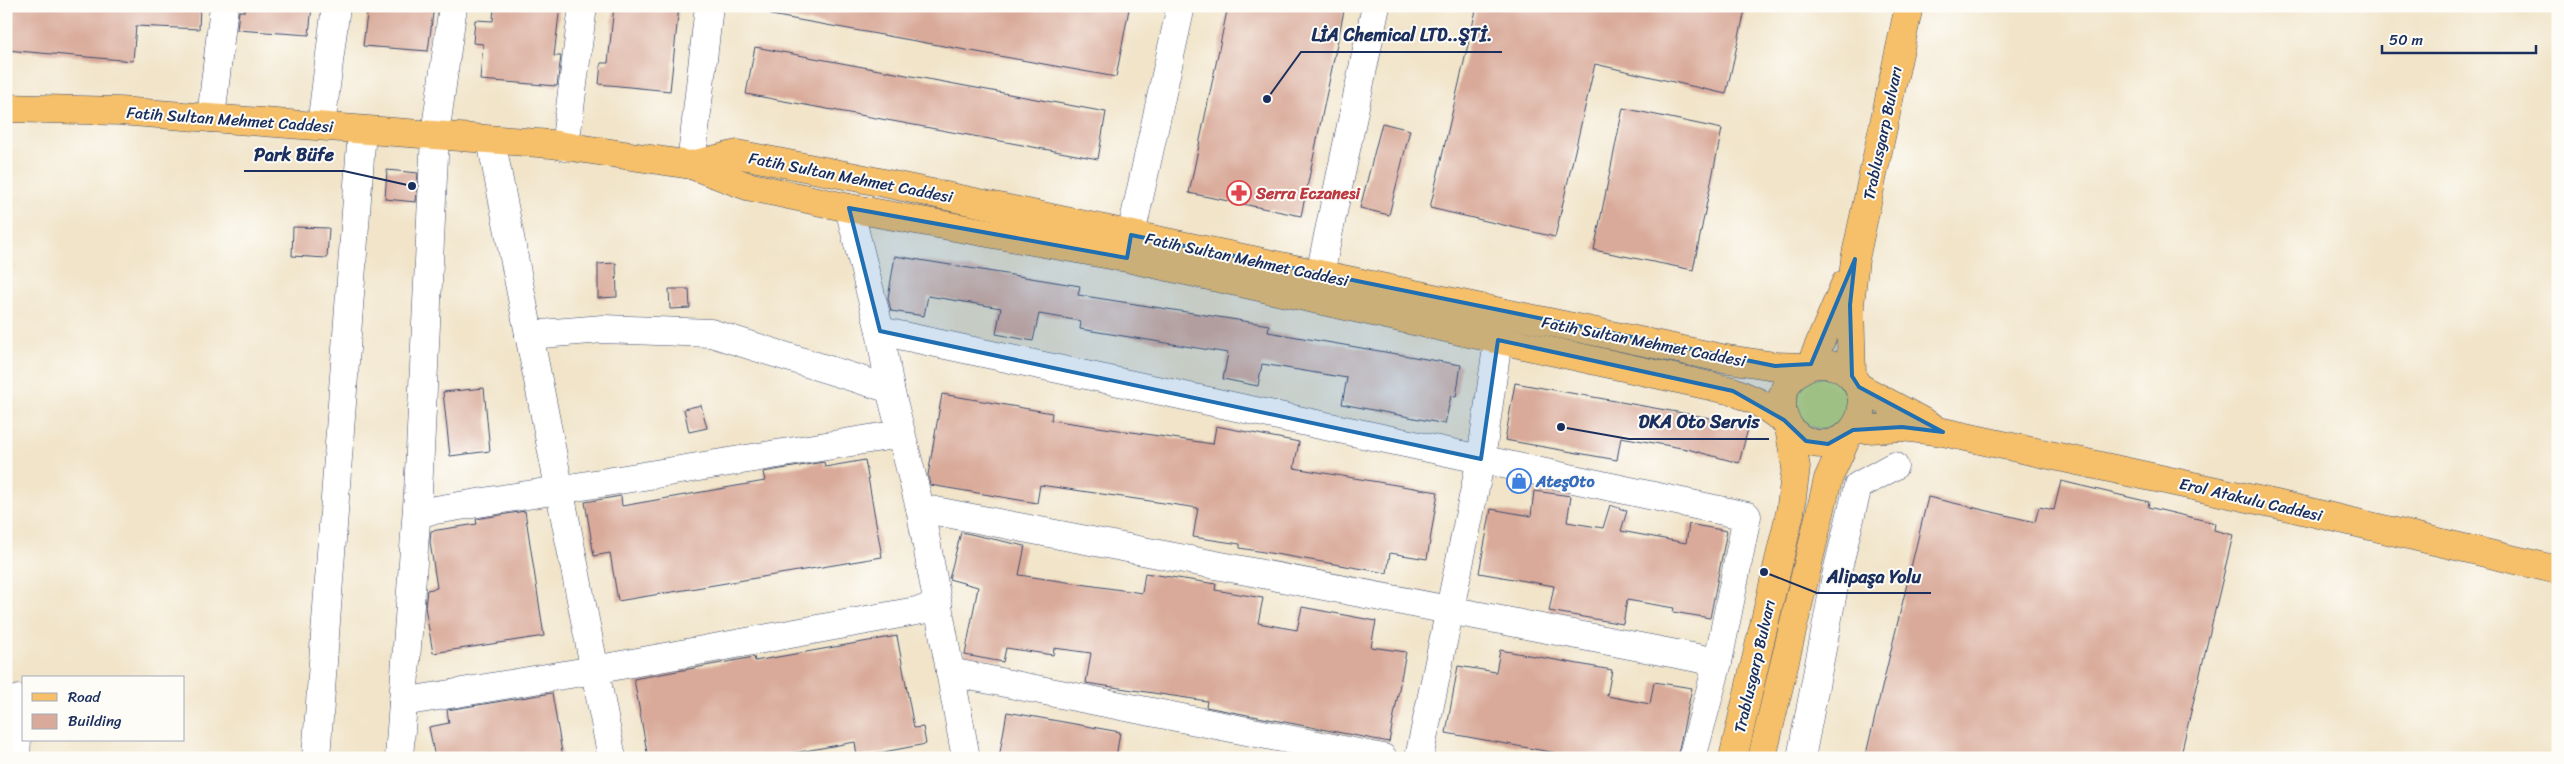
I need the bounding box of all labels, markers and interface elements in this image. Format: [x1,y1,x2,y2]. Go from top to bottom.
callout: LİA Chemical LTD..ŞTİ. [1301,19,1502,52]
text: LİA Chemical LTD..ŞTİ. [1312,19,1492,51]
scale bar [2382,22,2535,54]
text: 50 m [2389,27,2424,53]
street label: Trablusgarp Bulvarı [1854,64,1911,203]
street label: Fatih Sultan Mehmet Caddesi [126,98,335,141]
callout: Park Büfe [244,138,344,171]
text: Park Büfe [254,139,335,171]
street label: Fatih Sultan Mehmet Caddesi [746,143,956,212]
place label: Serra Eczanesi [1255,179,1361,208]
pharmacy icon: Serra Eczanesi [1226,180,1252,206]
street label: Fatih Sultan Mehmet Caddesi [1142,224,1352,295]
street label: Fatih Sultan Mehmet Caddesi [1539,307,1749,376]
callout: DKA Oto Servis [1629,406,1769,439]
text: DKA Oto Servis [1638,406,1760,438]
place label: AteşOto [1535,467,1595,496]
shop icon: AteşOto [1506,468,1532,494]
street label: Erol Atakulu Caddesi [2177,469,2326,530]
callout: Alipaşa Yolu [1817,560,1931,593]
text: Alipaşa Yolu [1826,561,1922,593]
street label: Trablusgarp Bulvarı [1725,597,1784,736]
legend [22,676,185,742]
text: Road [68,684,101,710]
text: Building [68,708,122,734]

